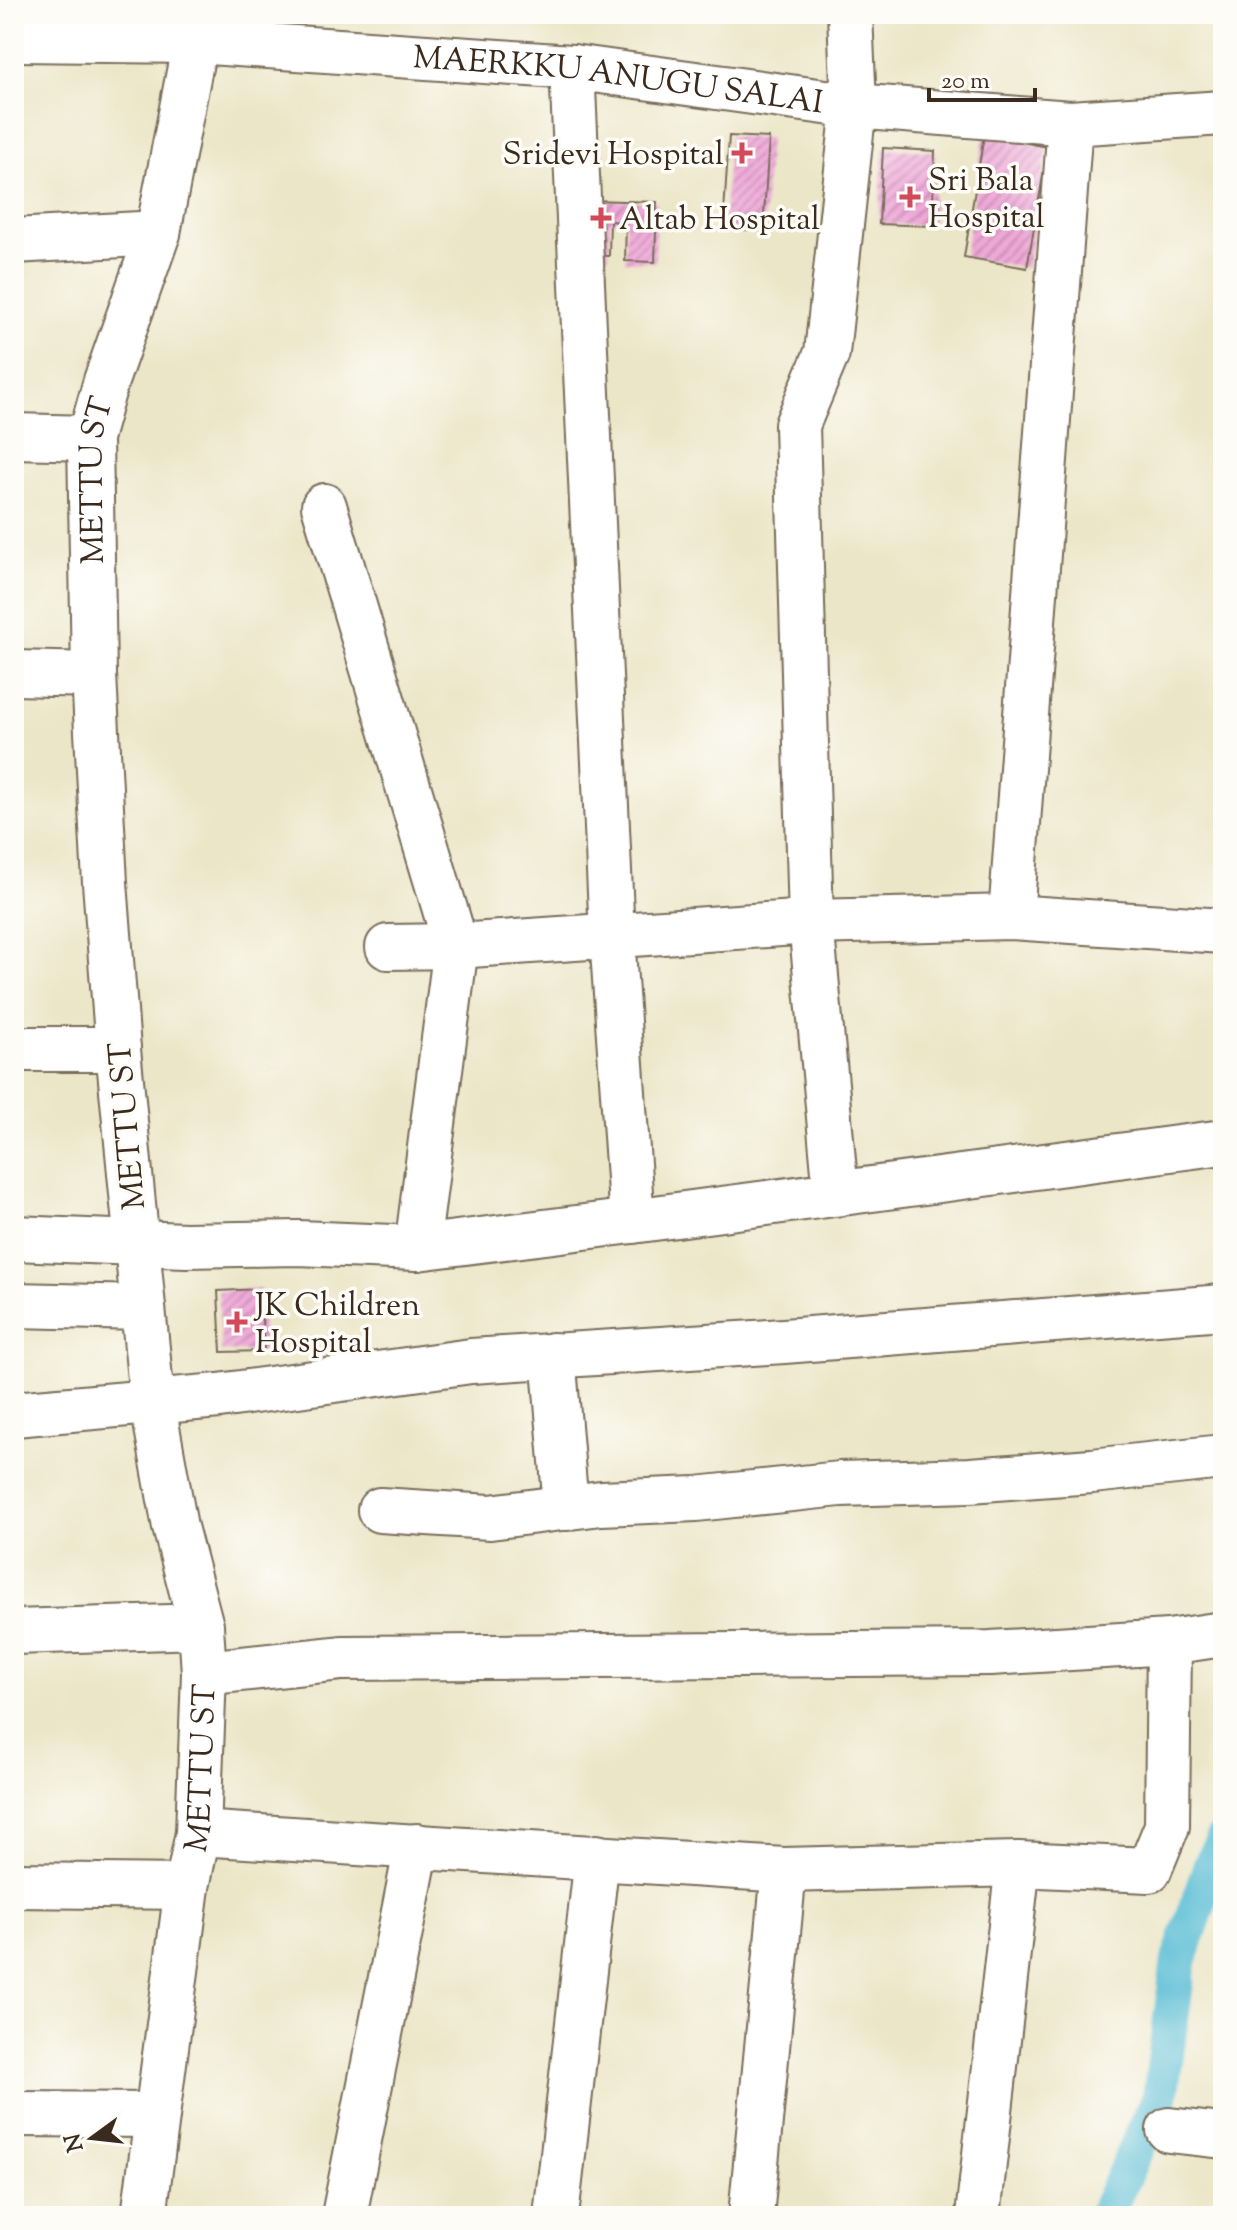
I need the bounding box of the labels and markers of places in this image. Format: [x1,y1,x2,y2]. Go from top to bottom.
place label: Sridevi Hospital [502,133,724,179]
marker: Sridevi Hospital [731,142,753,164]
place label: Sri Bala Hospital [928,159,1045,242]
marker: Sri Bala Hospital [899,186,921,208]
place label: Altab Hospital [619,198,820,244]
marker: Altab Hospital [590,207,612,229]
place label: JK Children Hospital [253,1284,420,1367]
marker: JK Children Hospital [226,1311,248,1333]

